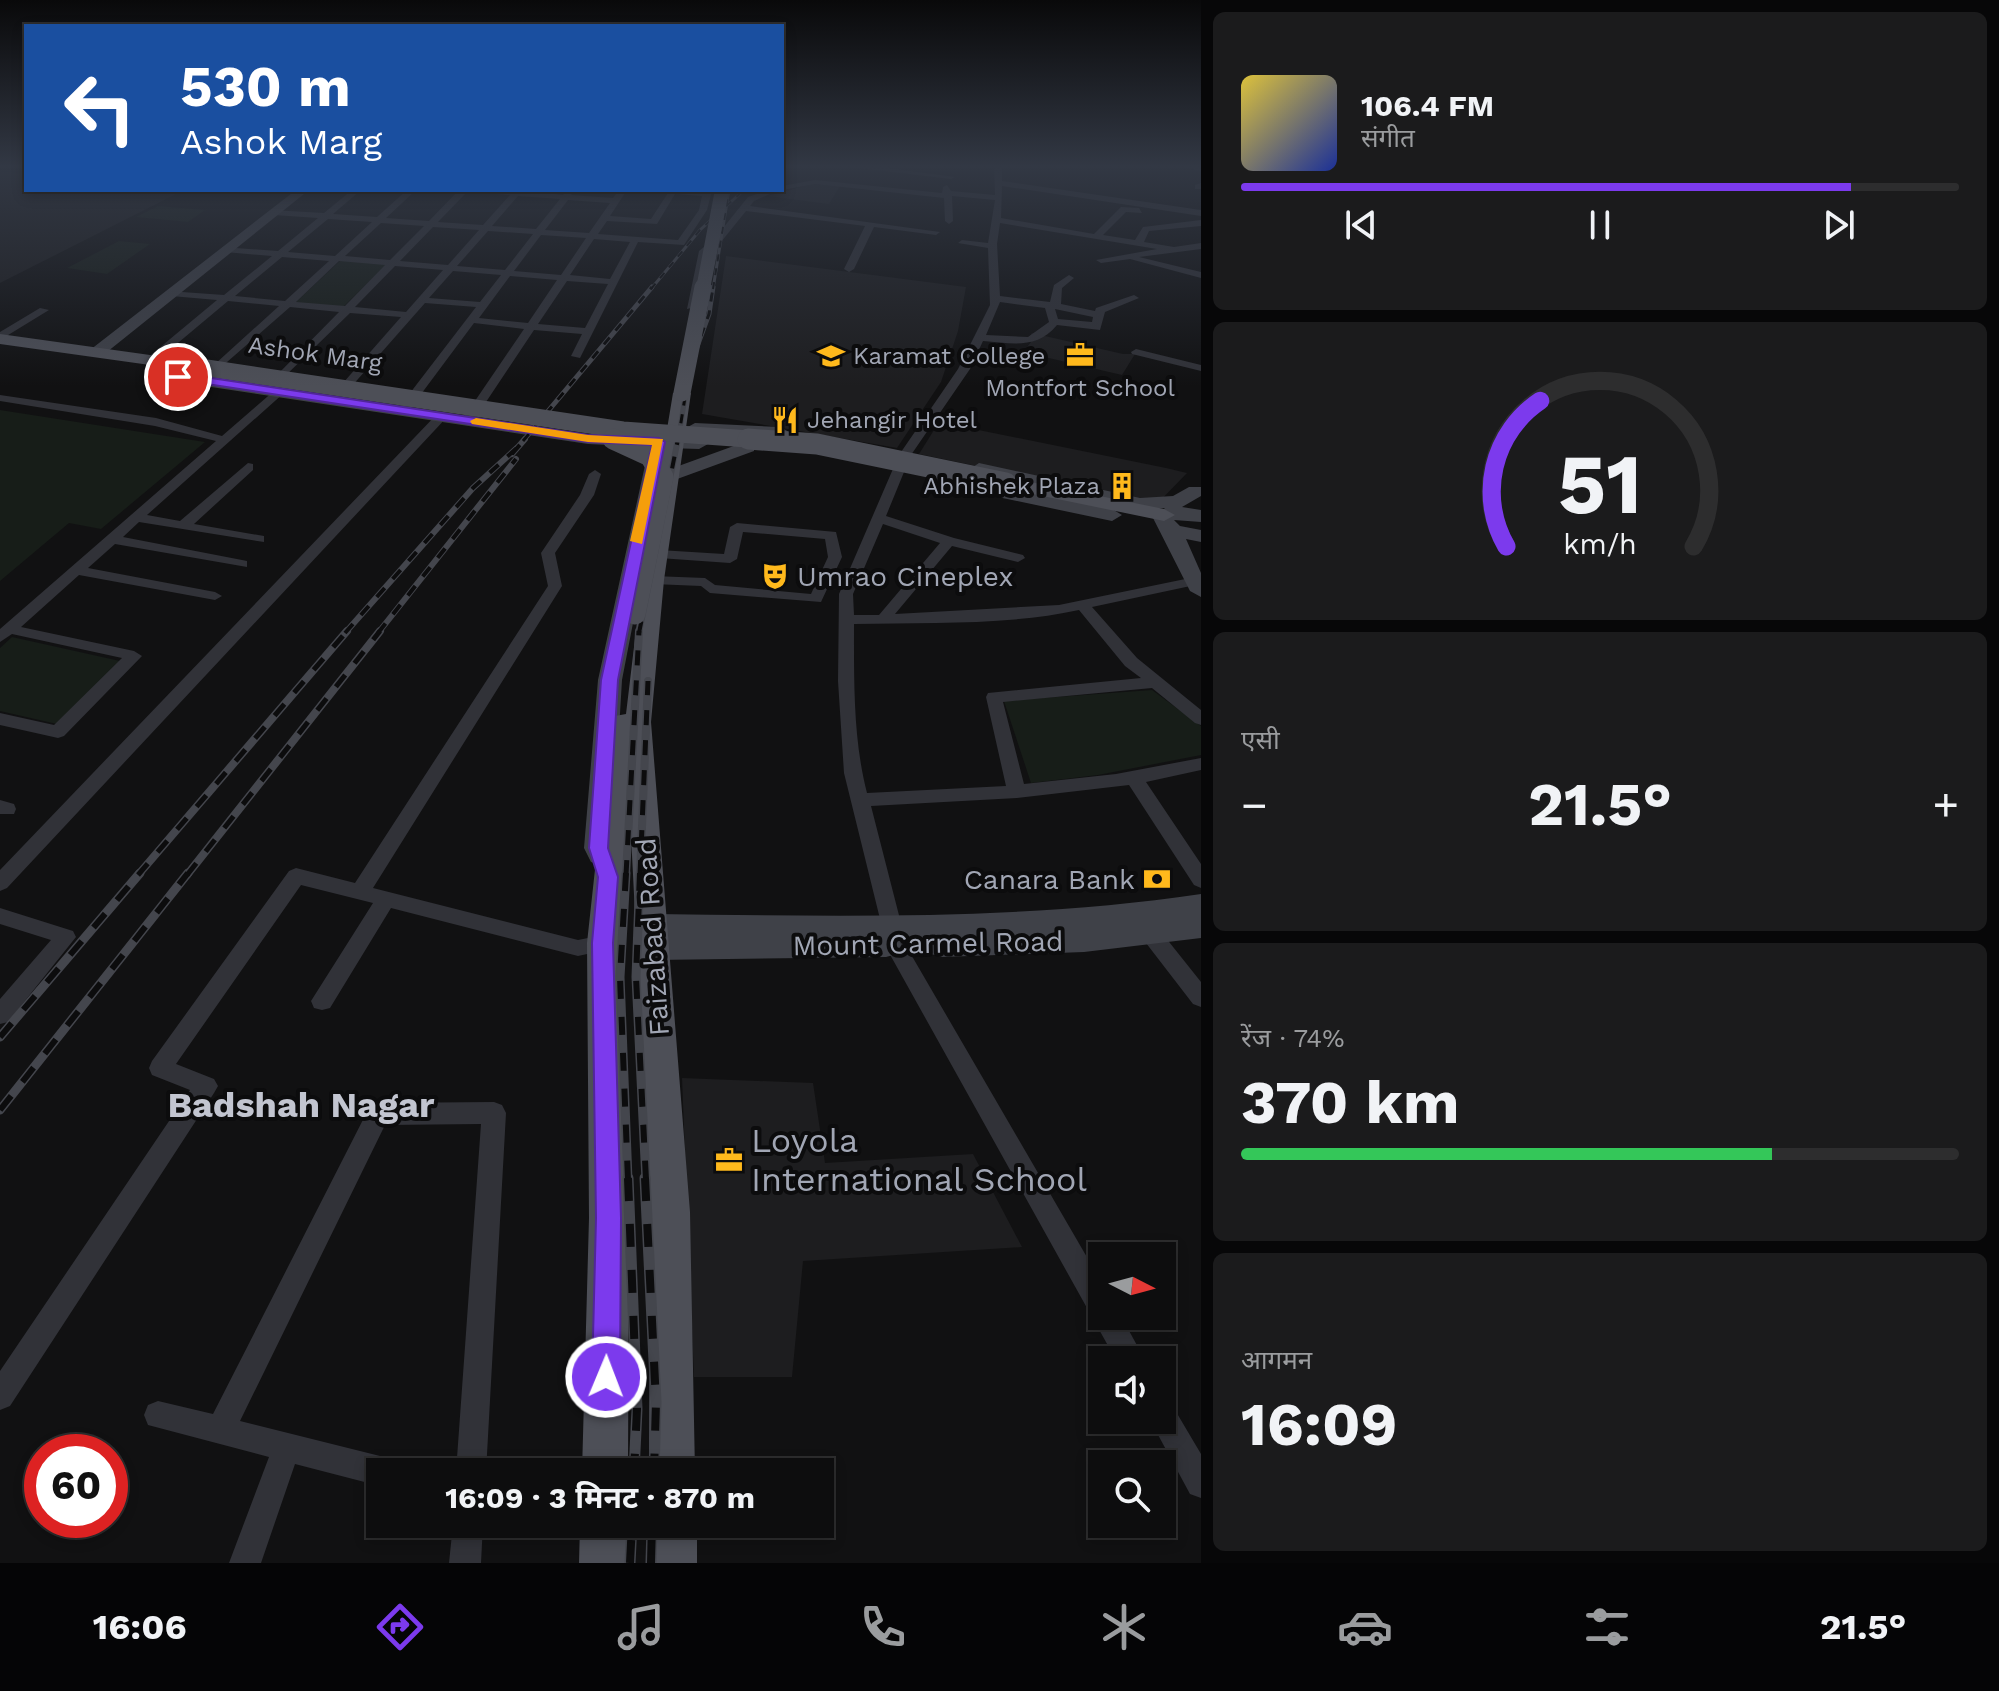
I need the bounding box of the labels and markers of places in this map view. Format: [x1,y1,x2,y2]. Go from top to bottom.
office icon: Montfort School [1065,340,1095,370]
school or university icon: Karamat College [816,341,846,371]
place label: Karamat College [853,342,1045,370]
pin [144,343,212,411]
place label: Montfort School [985,374,1175,402]
restaurant icon: Jehangir Hotel [770,405,800,435]
place label: Jehangir Hotel [807,406,978,434]
building icon: Abhishek Plaza [1107,471,1137,501]
place label: Abhishek Plaza [923,472,1100,500]
place label: Umrao Cineplex [797,560,1013,593]
theatre icon: Umrao Cineplex [760,561,790,591]
place label: Canara Bank [964,863,1135,896]
bank icon: Canara Bank [1142,864,1172,894]
place label: Loyola International School [751,1120,1088,1199]
office icon: Loyola International School [714,1145,744,1175]

